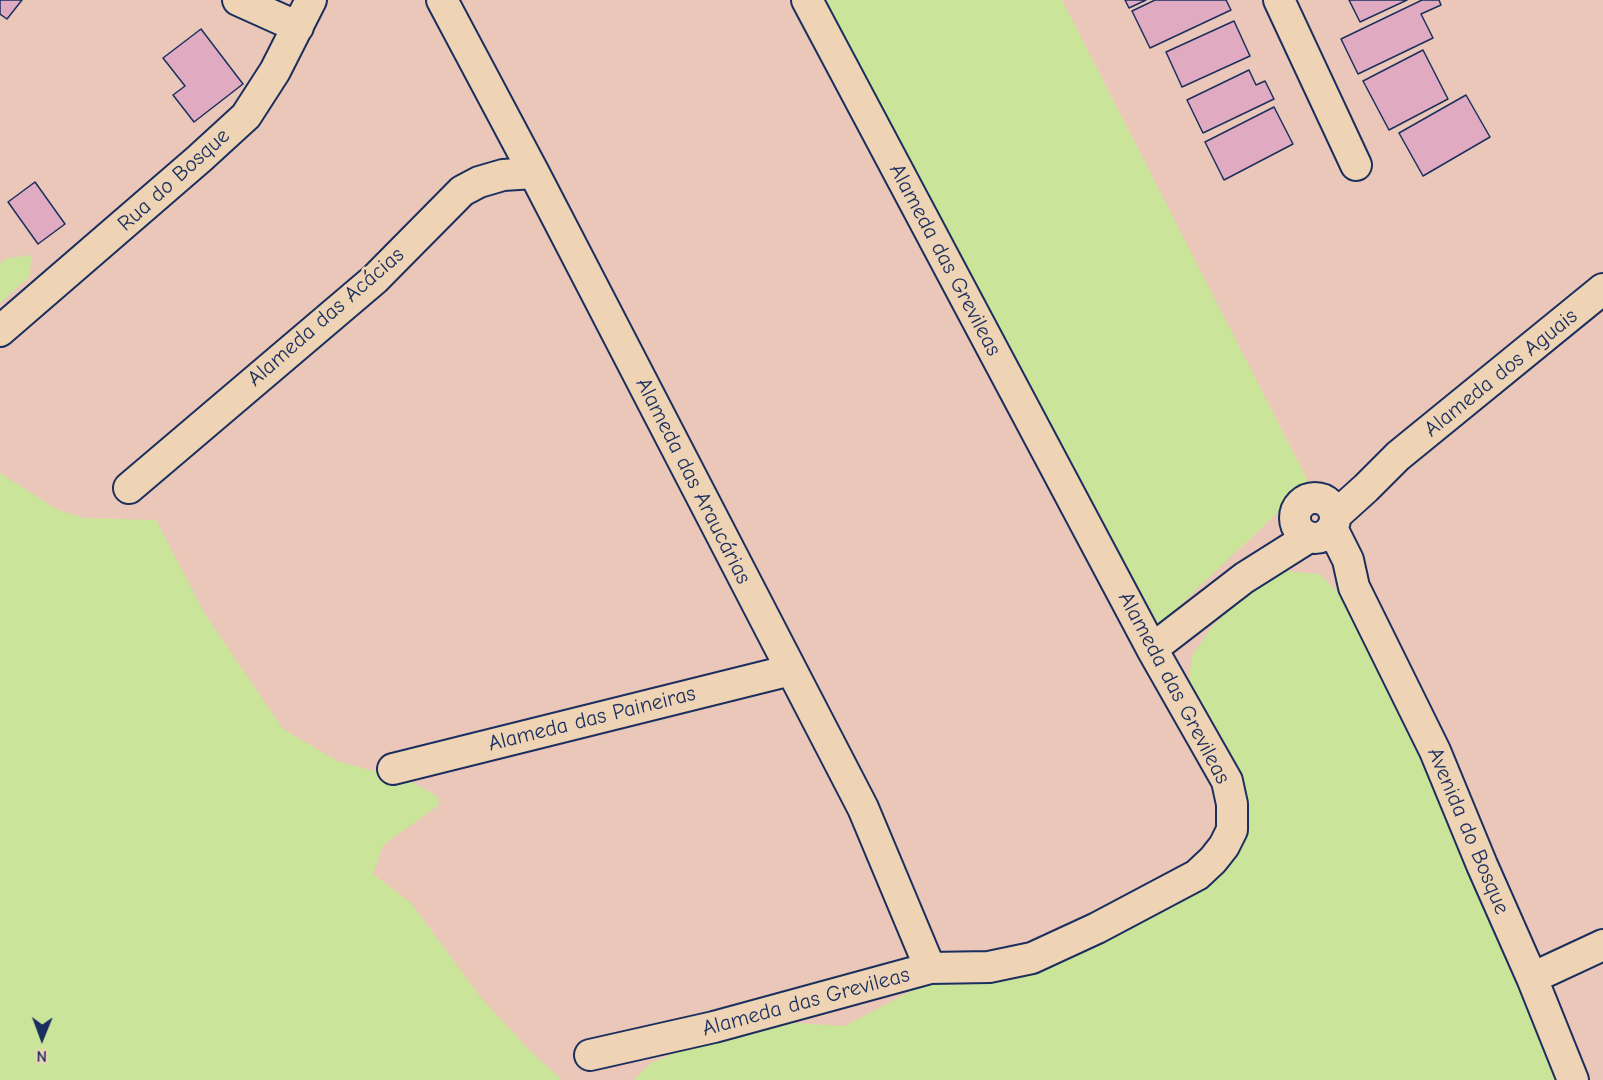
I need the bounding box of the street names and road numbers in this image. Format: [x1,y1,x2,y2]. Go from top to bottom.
street label: Rua do Bosque [113,123,235,237]
street label: Alameda das Grevileas [883,159,1007,361]
street label: Alameda das Acácias [242,242,410,392]
street label: Alameda dos Aguais [1419,303,1583,443]
street label: Alameda das Araucárias [630,373,756,589]
street label: Alameda das Grevileas [1112,587,1236,789]
street label: Alameda das Paineiras [486,680,698,758]
street label: Avenida do Bosque [1421,744,1515,918]
street label: Alameda das Grevileas [699,962,913,1042]

